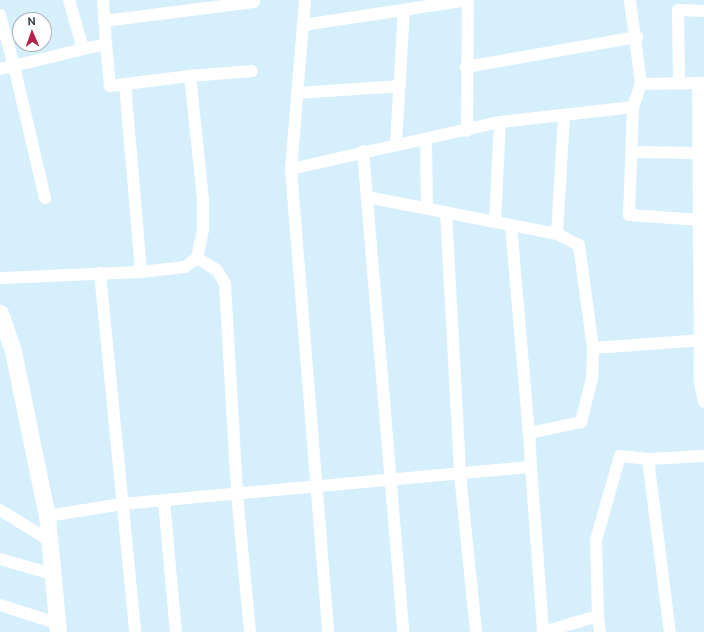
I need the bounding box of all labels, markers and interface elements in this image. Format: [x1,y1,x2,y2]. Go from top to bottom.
north arrow [12,12,52,52]
text: N [27,14,36,28]

